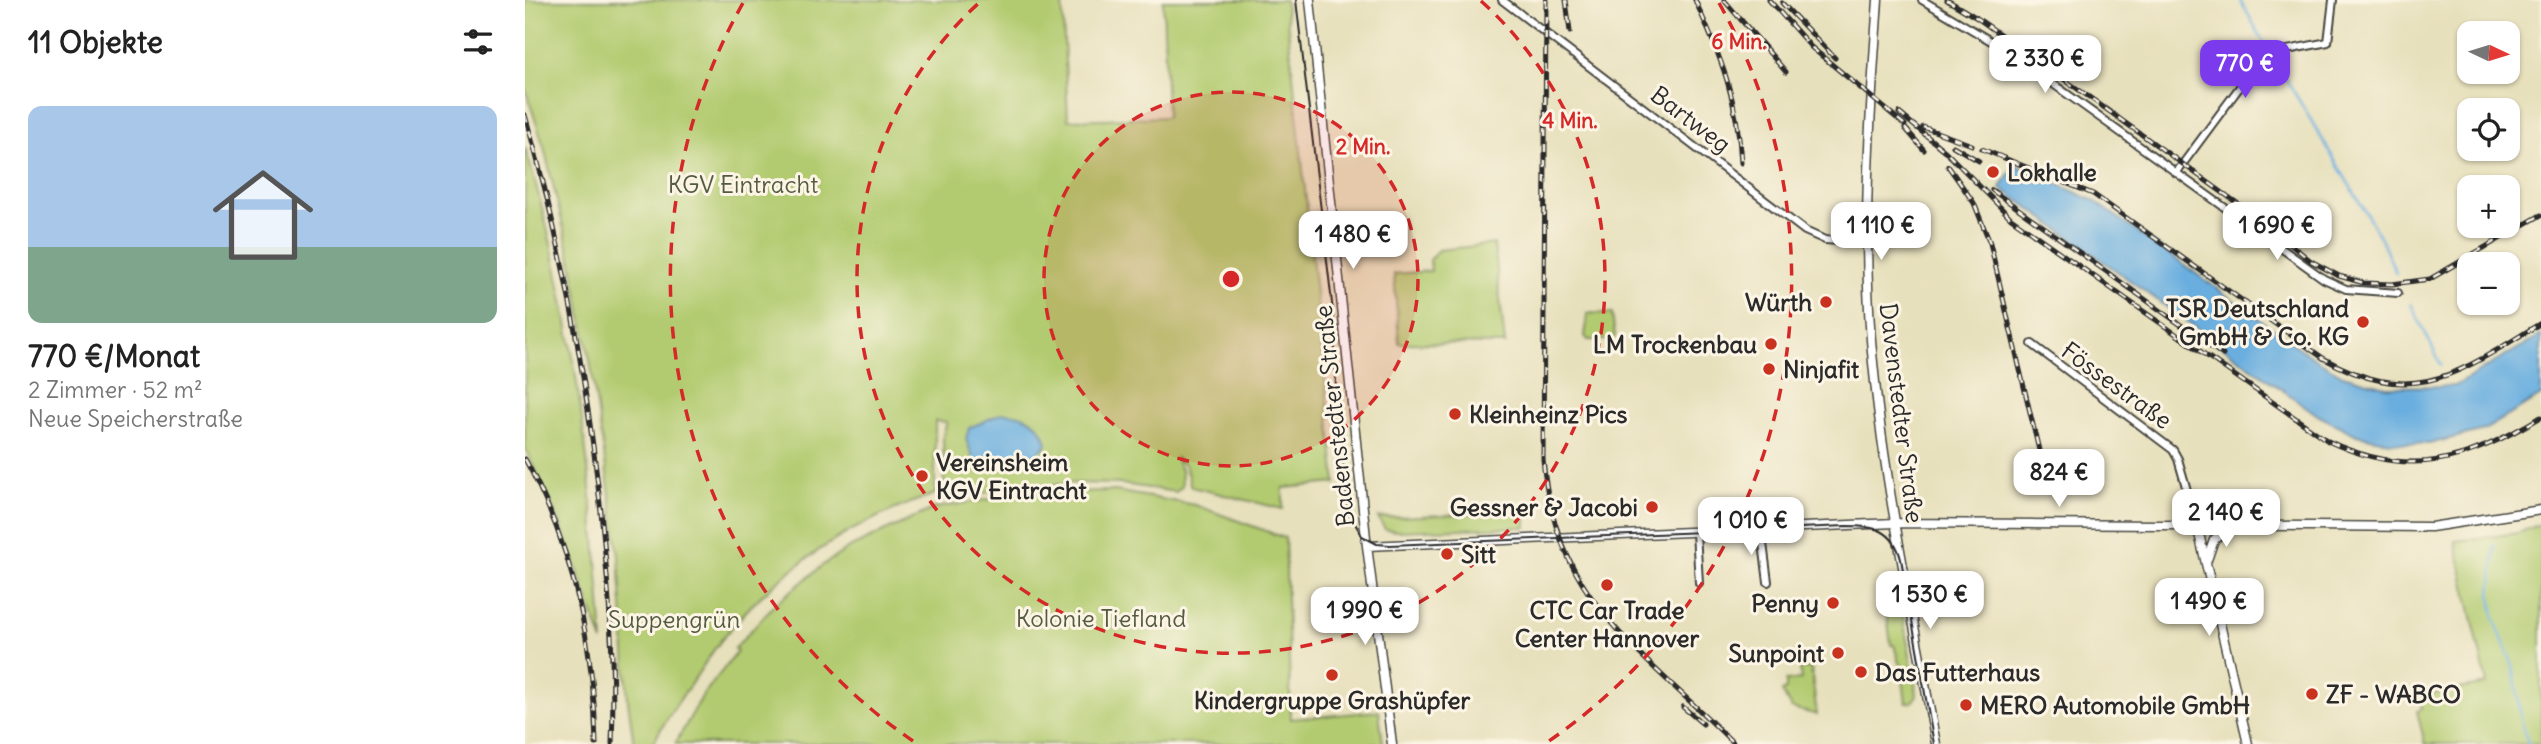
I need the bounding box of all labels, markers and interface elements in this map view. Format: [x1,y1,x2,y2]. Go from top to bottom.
north arrow [2457,21,2520,84]
map controls [2457,21,2520,315]
text: 11 Objekte [28,23,163,61]
icon: filters [459,23,497,61]
text: 6 Min. [1711,28,1767,55]
pin: 2 330 € [1980,36,2110,95]
pin: 770 € [2196,41,2294,100]
text: 2 330 € [2005,43,2085,72]
text: 770 € [2216,48,2274,77]
street label: Bartweg [1645,79,1737,159]
button: locate [2457,98,2520,161]
text: 4 Min. [1542,107,1598,134]
text: 2 Min. [1336,133,1390,160]
icon: home [200,152,326,278]
place label: Lokhalle [2007,157,2097,187]
marker: Lokhalle [1985,164,2001,180]
park label: KGV Eintracht [668,169,818,199]
button: + [2457,175,2520,238]
pin: 1 110 € [1816,202,1946,262]
pin: 1 690 € [2212,202,2342,262]
text: 1 110 € [1847,210,1915,239]
text: 1 690 € [2239,210,2315,239]
pin: 1 480 € [1288,212,1418,271]
text: 1 480 € [1315,219,1391,248]
button: − [2457,252,2520,315]
centre of rings [1219,267,1243,291]
place label: Würth [1745,287,1812,317]
place label: TSR Deutschland GmbH & Co. KG [2166,293,2349,351]
marker: Würth [1818,294,1834,310]
street label: Davenstedter Straße [1874,301,1930,525]
street label: Badenstedter Straße [1307,304,1361,528]
marker: TSR Deutschland GmbH & Co. KG [2355,314,2371,330]
place label: LM Trockenbau [1593,329,1757,359]
street label: Fössestraße [2056,335,2178,435]
marker: LM Trockenbau [1763,336,1779,352]
text: 770 €/Monat [28,337,200,375]
place label: Ninjafit [1783,354,1860,384]
marker: Ninjafit [1761,361,1777,377]
text: 2 Zimmer · 52 m² [28,375,203,404]
place label: Kleinheinz Pics [1469,399,1628,429]
text: Neue Speicherstraße [28,404,243,433]
marker: Kleinheinz Pics [1447,406,1463,422]
place label: Vereinsheim KGV Eintracht [936,447,1088,505]
pin: 824 € [2010,449,2108,509]
text: 824 € [2029,457,2089,486]
marker: Vereinsheim KGV Eintracht [914,468,930,484]
pin: 2 140 € [2161,490,2291,549]
place label: Gessner & Jacobi [1450,492,1638,522]
text: 2 140 € [2188,497,2264,526]
pin: 1 010 € [1686,498,1816,557]
marker: Gessner & Jacobi [1644,499,1660,515]
text: 1 010 € [1714,505,1788,534]
place label: Sitt [1461,539,1497,569]
marker: Sitt [1439,546,1455,562]
pin: 1 530 € [1865,572,1995,631]
marker: CTC Car Trade Center Hannover [1599,577,1615,593]
pin: 1 490 € [2144,578,2274,638]
text: 1 530 € [1892,579,1968,608]
text: 1 490 € [2171,586,2247,615]
pin: 1 990 € [1300,588,1430,647]
place label: Penny [1751,588,1819,618]
text: 1 990 € [1327,595,1403,624]
place label: CTC Car Trade Center Hannover [1515,595,1700,653]
marker: Penny [1825,595,1841,611]
park label: Kolonie Tiefland [1016,603,1186,633]
park label: Suppengrün [608,604,740,634]
place label: Sunpoint [1728,638,1825,668]
marker: Sunpoint [1830,645,1846,661]
place label: Das Futterhaus [1875,657,2040,687]
marker: Das Futterhaus [1853,664,1869,680]
marker: Kindergruppe Grashüpfer [1324,667,1340,683]
place label: ZF - WABCO [2326,679,2461,709]
place label: Kindergruppe Grashüpfer [1194,685,1470,715]
marker: ZF - WABCO [2304,686,2320,702]
place label: MERO Automobile GmbH [1980,690,2250,720]
marker: MERO Automobile GmbH [1958,697,1974,713]

